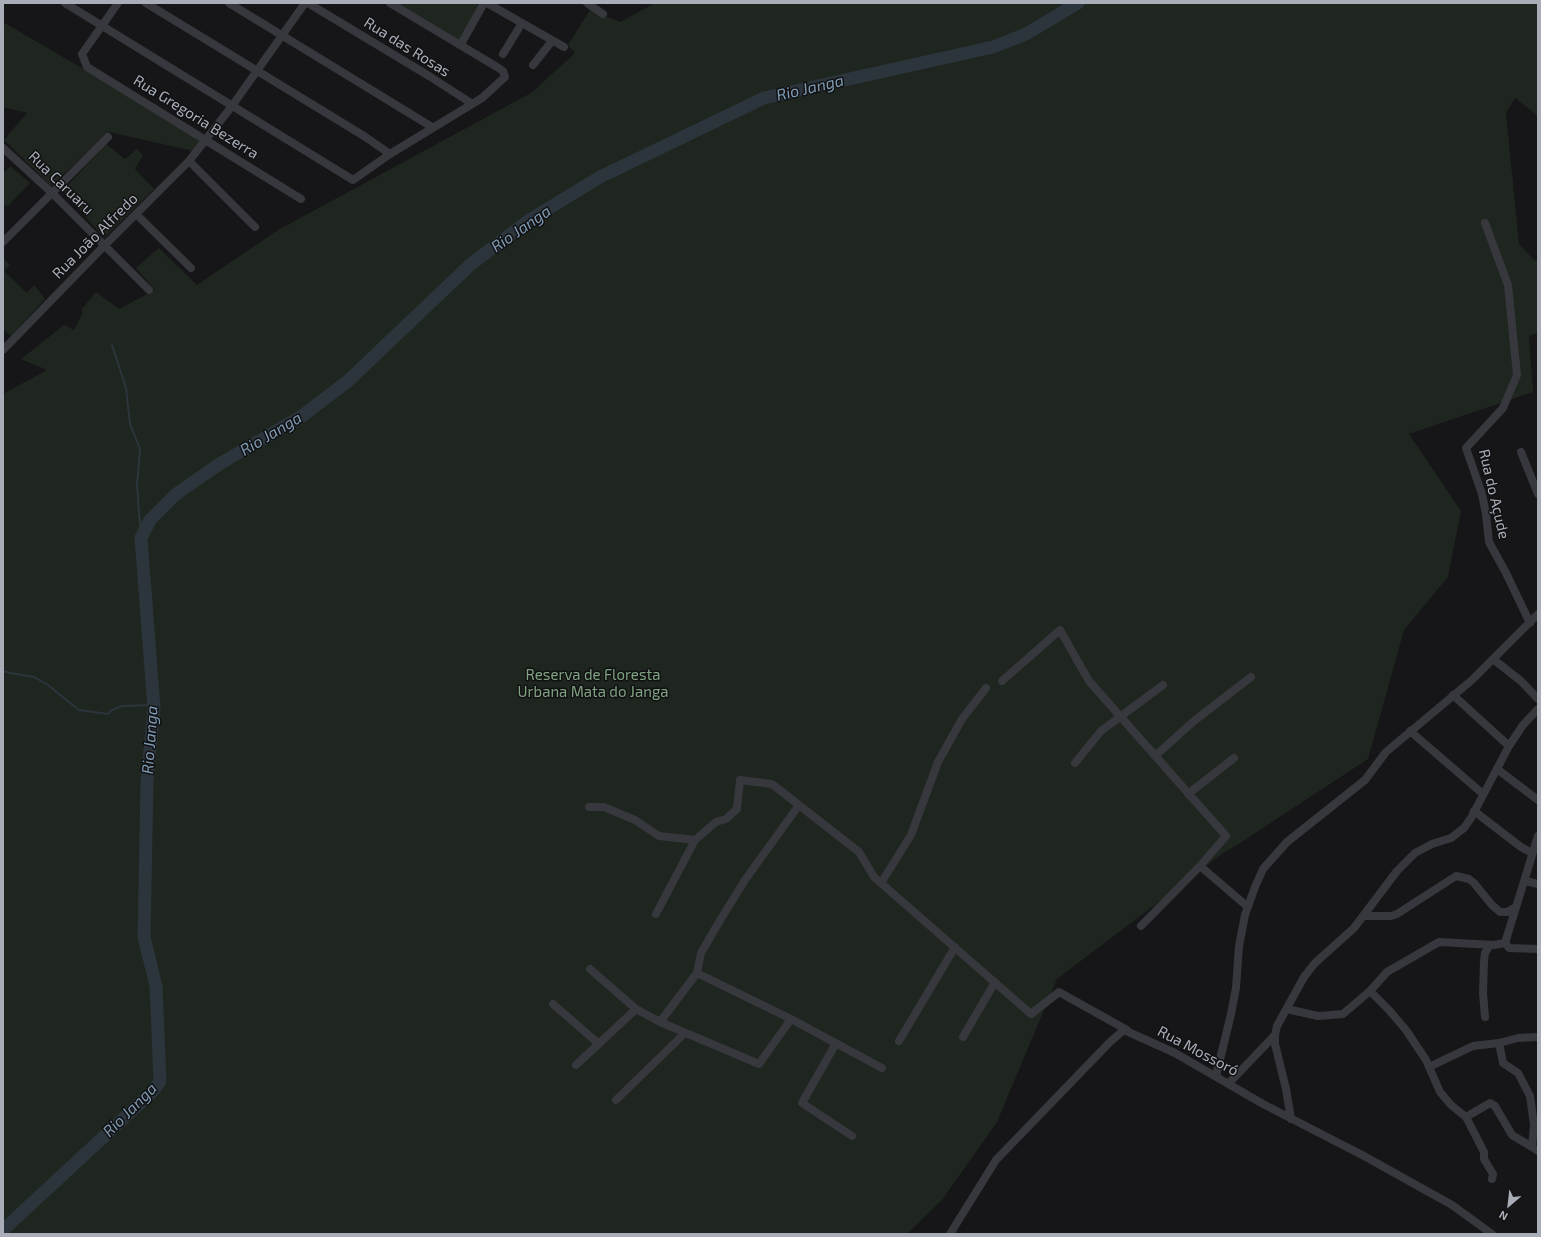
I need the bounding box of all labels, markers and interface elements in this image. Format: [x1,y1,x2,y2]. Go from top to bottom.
street label: Rua das Rosas [361,13,453,81]
street label: Rua Gregoria Bezerra [130,71,262,163]
water label: Rio Janga [774,71,846,105]
street label: Rua Caruaru [25,148,97,218]
street label: Rua João Alfredo [48,189,142,283]
water label: Rio Janga [487,201,555,257]
water label: Rio Janga [237,408,305,460]
street label: Rua do Açude [1475,447,1513,541]
park label: Reserva de Floresta Urbana Mata do Janga [518,666,668,701]
water label: Rio Janga [138,705,162,775]
street label: Rua Mossoró [1154,1022,1242,1080]
water label: Rio Janga [99,1079,161,1141]
north arrow [1489,1185,1529,1225]
text: N [1497,1208,1510,1224]

